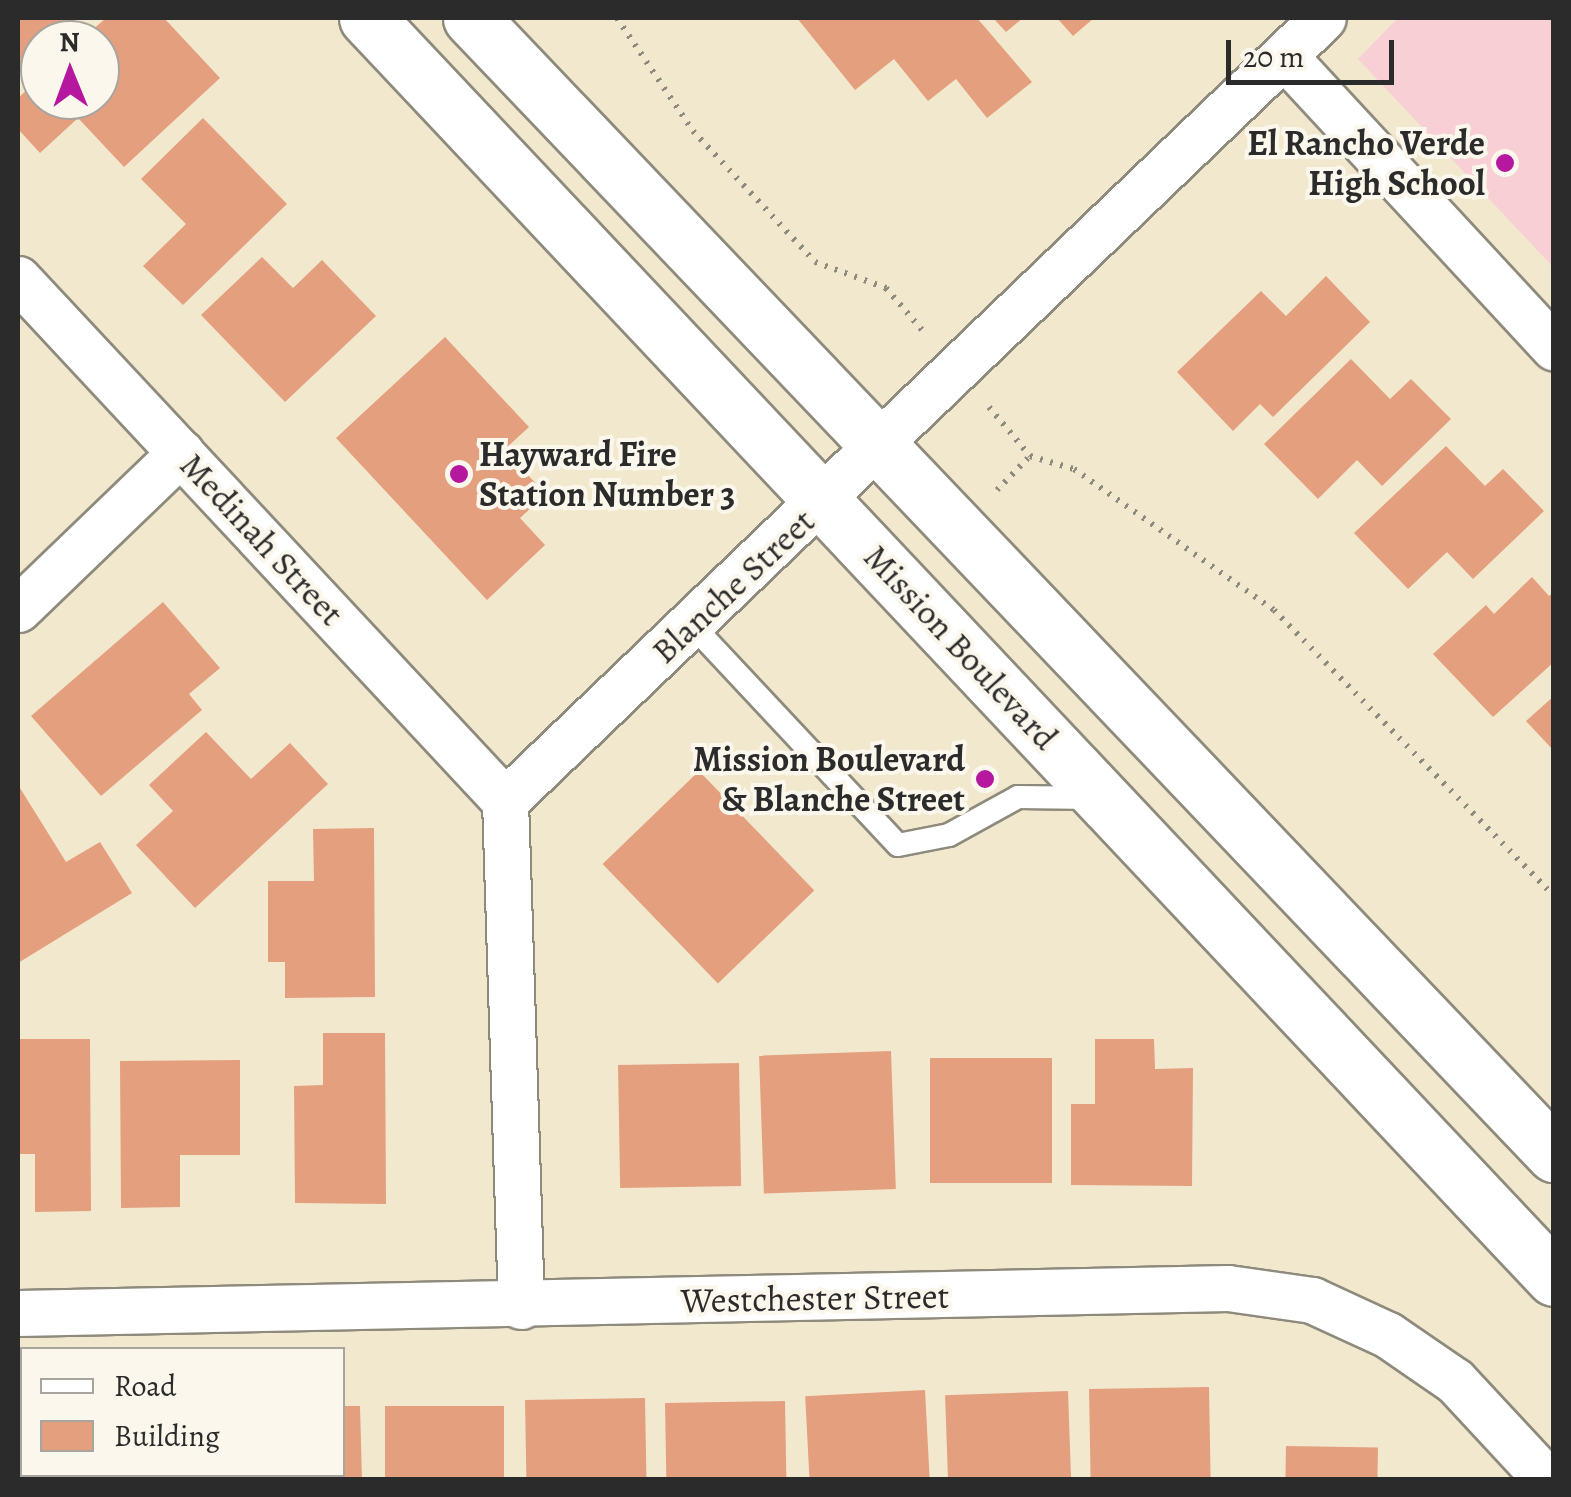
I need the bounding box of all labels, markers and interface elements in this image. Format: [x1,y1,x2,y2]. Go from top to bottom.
north arrow [20,20,120,120]
scale bar [1231,20,1398,82]
text: N [59,23,80,61]
text: 20 m [1243,37,1304,77]
place label: El Rancho Verde High School [1247,122,1485,204]
marker: El Rancho Verde High School [1494,152,1516,174]
place label: Hayward Fire Station Number 3 [479,433,735,515]
street label: Medinah Street [171,444,353,634]
marker: Hayward Fire Station Number 3 [448,463,470,485]
street label: Blanche Street [643,500,823,672]
street label: Mission Boulevard [855,536,1067,758]
place label: Mission Boulevard & Blanche Street [693,738,965,820]
marker: Mission Boulevard & Blanche Street [974,768,996,790]
street label: Westchester Street [681,1275,949,1321]
legend [20,1347,345,1477]
text: Road [114,1366,176,1406]
text: Building [114,1416,220,1456]

